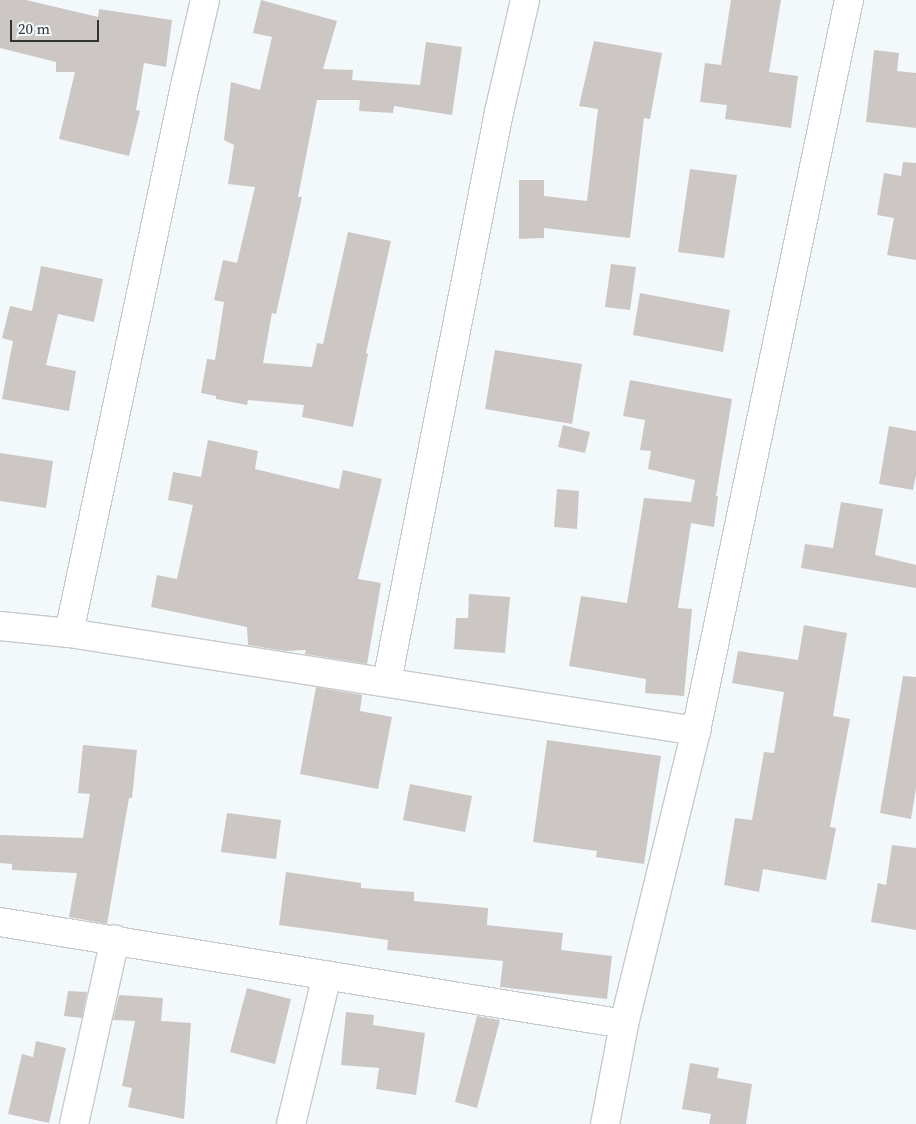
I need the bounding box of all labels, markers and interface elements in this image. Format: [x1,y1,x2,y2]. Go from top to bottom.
scale bar [12,10,101,42]
text: 20 m [18,18,50,39]

